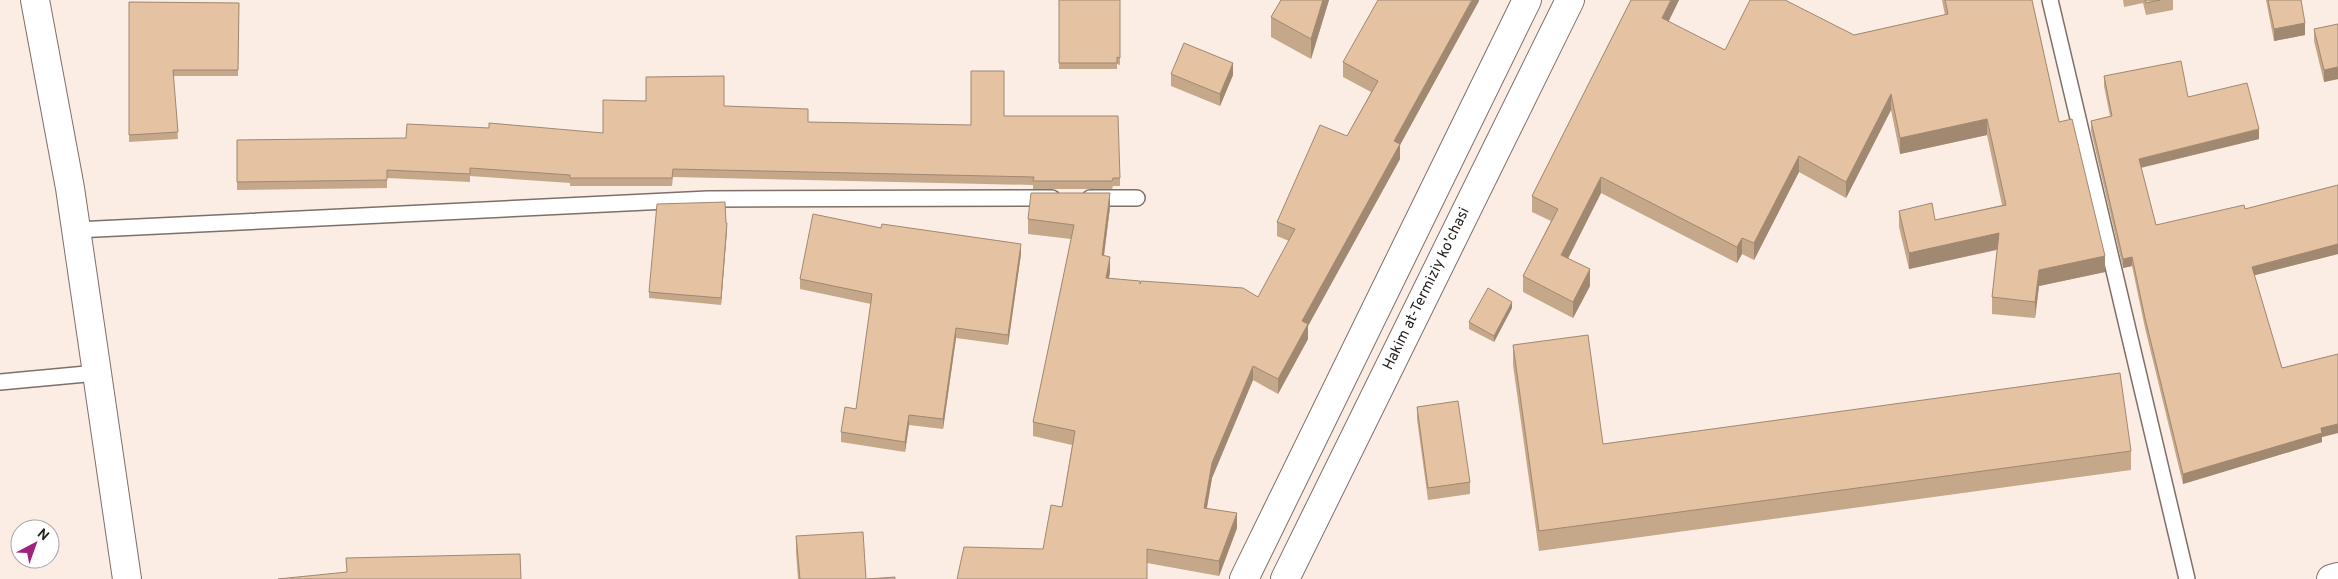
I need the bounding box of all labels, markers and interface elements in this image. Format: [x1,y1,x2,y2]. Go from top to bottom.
street label: Hakim at-Termiziy ko'chasi [1379,205,1475,373]
north arrow [10,519,60,569]
text: N [33,526,52,545]

